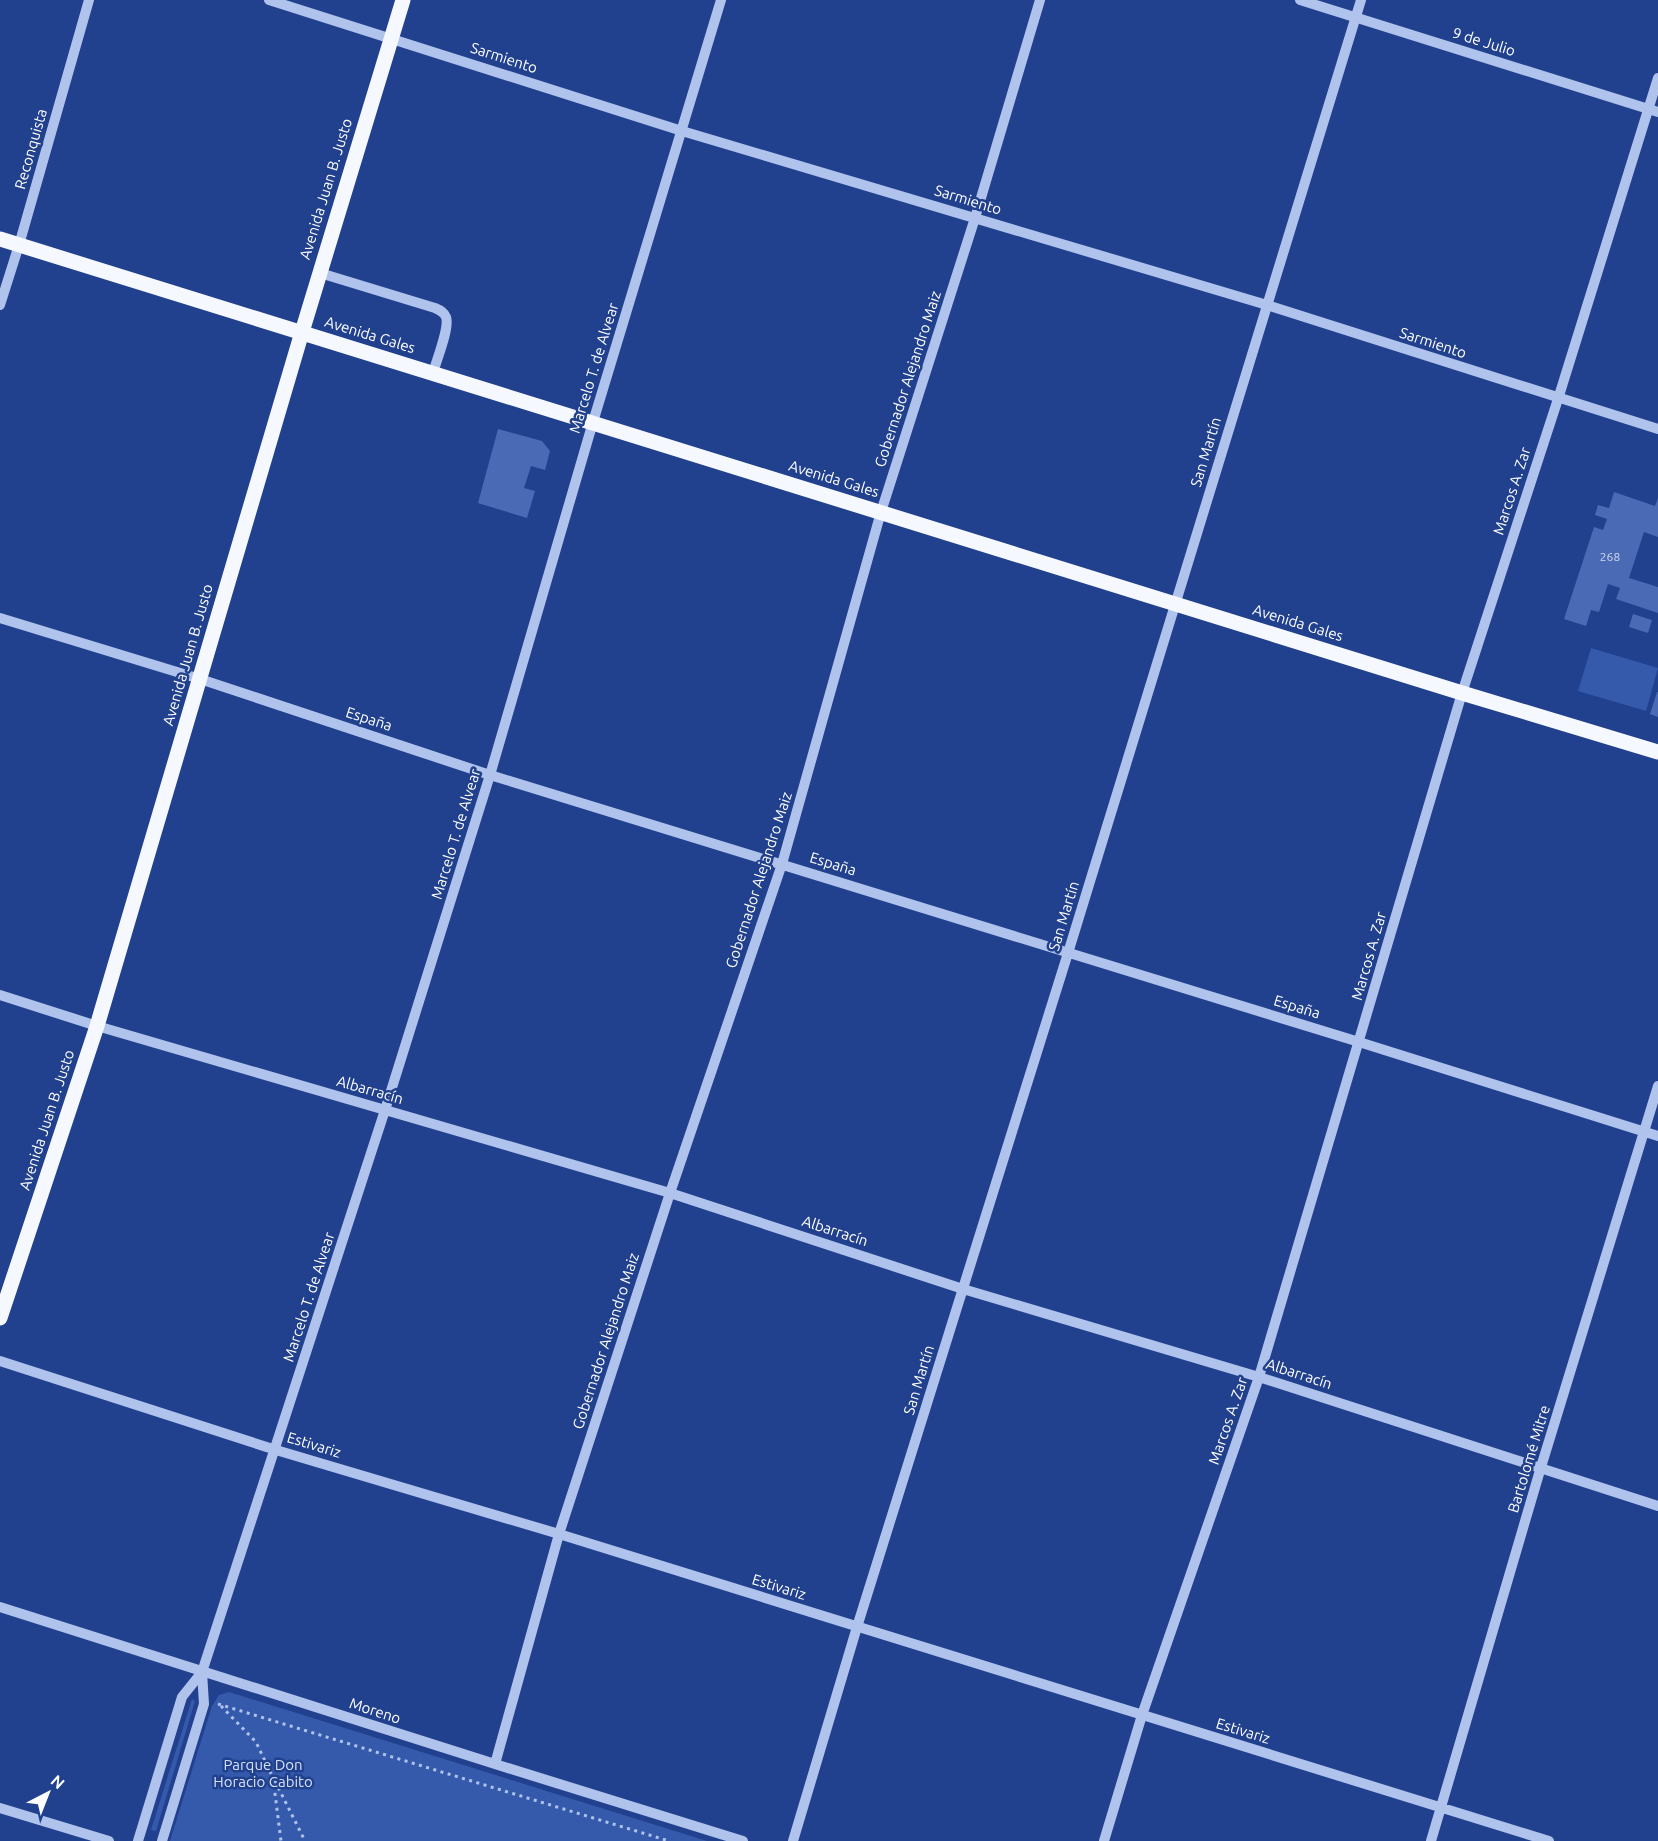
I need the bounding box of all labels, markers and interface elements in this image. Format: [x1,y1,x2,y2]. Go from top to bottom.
street label: 9 de Julio [1451,24,1518,59]
street label: Sarmiento [469,39,540,76]
street label: Reconquista [11,107,50,191]
street label: Avenida Juan B. Justo [296,116,355,261]
street label: Sarmiento [932,181,1004,218]
street label: Gobernador Alejandro Maiz [871,289,944,469]
street label: Marcelo T. de Alvear [566,300,622,435]
street label: Avenida Gales [323,313,417,356]
street label: Sarmiento [1398,324,1469,361]
street label: San Martín [1187,415,1224,489]
street label: Marcos A. Zar [1489,445,1534,537]
street label: Avenida Gales [787,457,881,500]
house number: 268 [1600,550,1620,563]
street label: Avenida Juan B. Justo [159,582,216,728]
street label: Avenida Gales [1251,601,1345,644]
street label: España [344,703,394,734]
street label: Marcelo T. de Alvear [428,766,484,901]
street label: Gobernador Alejandro Maiz [722,790,795,970]
street label: España [808,848,858,879]
street label: San Martín [1045,879,1082,953]
street label: Marcos A. Zar [1348,909,1389,1002]
street label: España [1272,991,1322,1022]
street label: Avenida Juan B. Justo [16,1047,77,1192]
street label: Albarracín [335,1072,405,1107]
street label: Albarracín [800,1212,870,1249]
street label: Marcelo T. de Alvear [280,1230,338,1364]
street label: Gobernador Alejandro Maiz [569,1251,642,1431]
street label: San Martín [900,1343,937,1417]
street label: Albarracín [1264,1355,1334,1392]
street label: Marcos A. Zar [1205,1375,1251,1467]
street label: Bartolomé Mitre [1504,1403,1553,1515]
street label: Estivariz [285,1428,343,1461]
street label: Estivariz [750,1570,808,1603]
street label: Moreno [347,1694,403,1727]
street label: Estivariz [1214,1714,1272,1747]
park label: Parque Don Horacio Cabito [213,1756,313,1790]
north arrow [18,1763,78,1823]
text: N [48,1771,68,1793]

